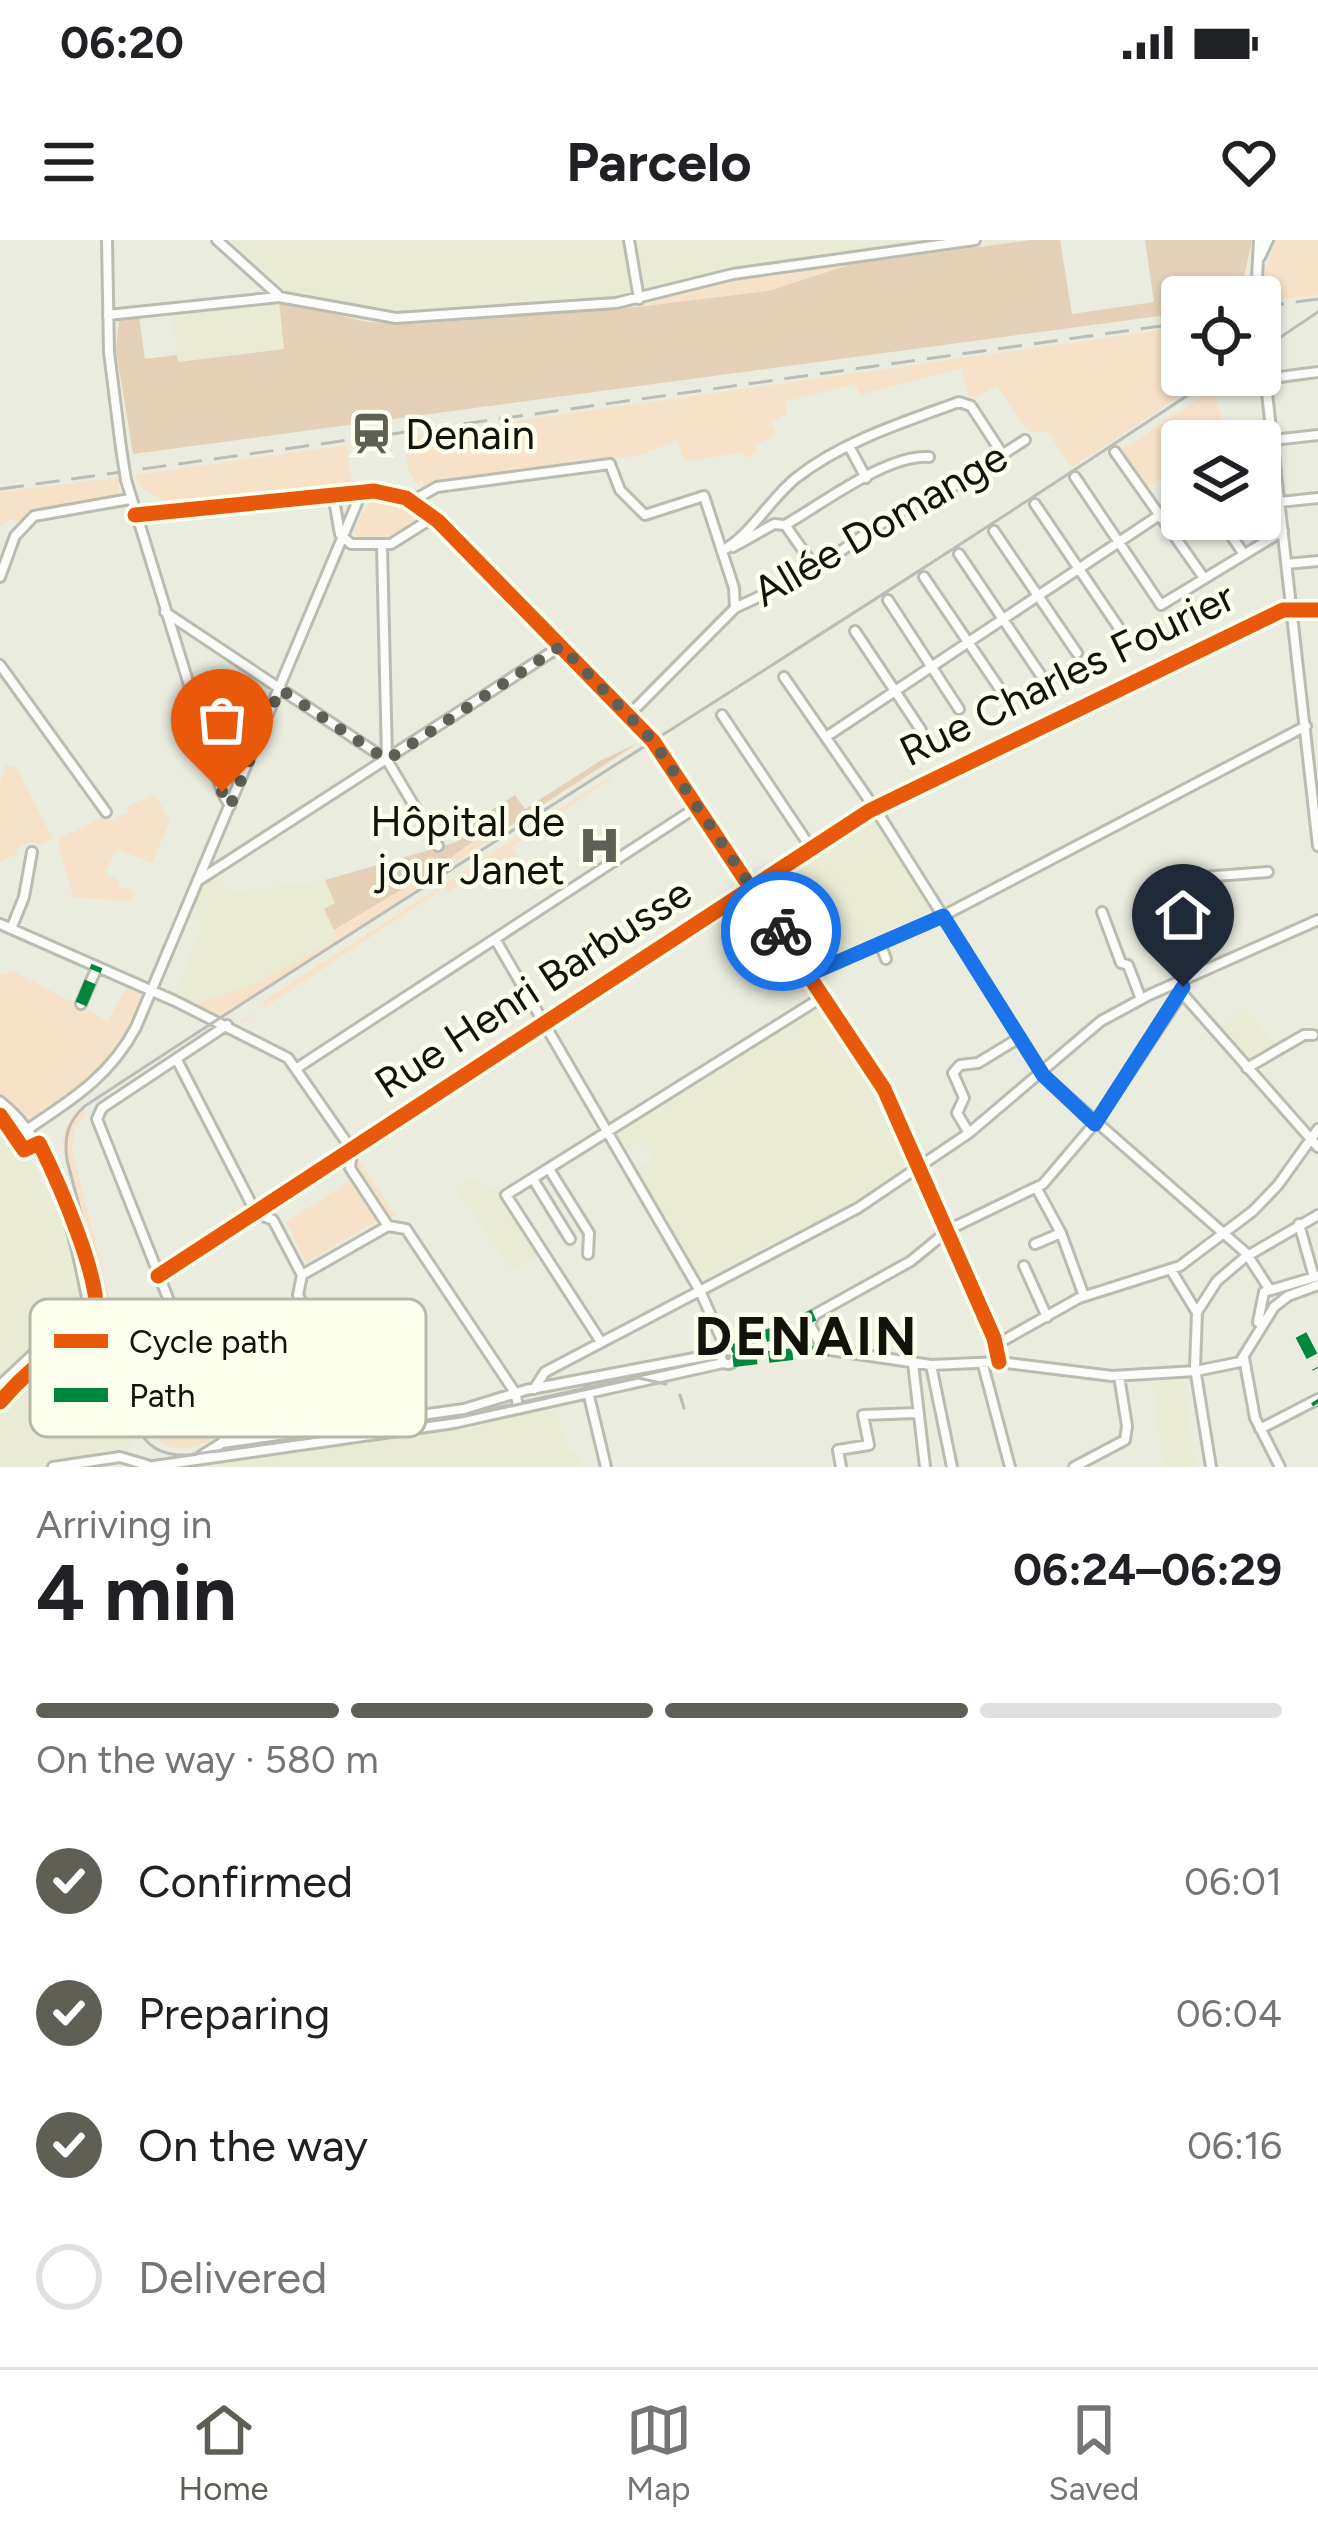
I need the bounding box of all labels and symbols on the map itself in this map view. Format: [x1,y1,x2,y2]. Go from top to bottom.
place label: Denain [405,409,535,460]
station icon: Denain [348,411,394,457]
street label: Allée Domange [744,431,1016,617]
street label: Rue Charles Fourier [891,571,1243,777]
pin [171,669,273,792]
place label: Hôpital de jour Janet [370,796,565,895]
hospital icon: Hôpital de jour Janet [576,822,622,868]
pin [1132,864,1234,987]
street label: Rue Henri Barbusse [365,867,701,1109]
courier [721,871,841,991]
legend [30,1299,426,1437]
district label: DENAIN [694,1304,920,1369]
text: Cycle path [129,1322,288,1361]
text: Path [129,1376,196,1415]

